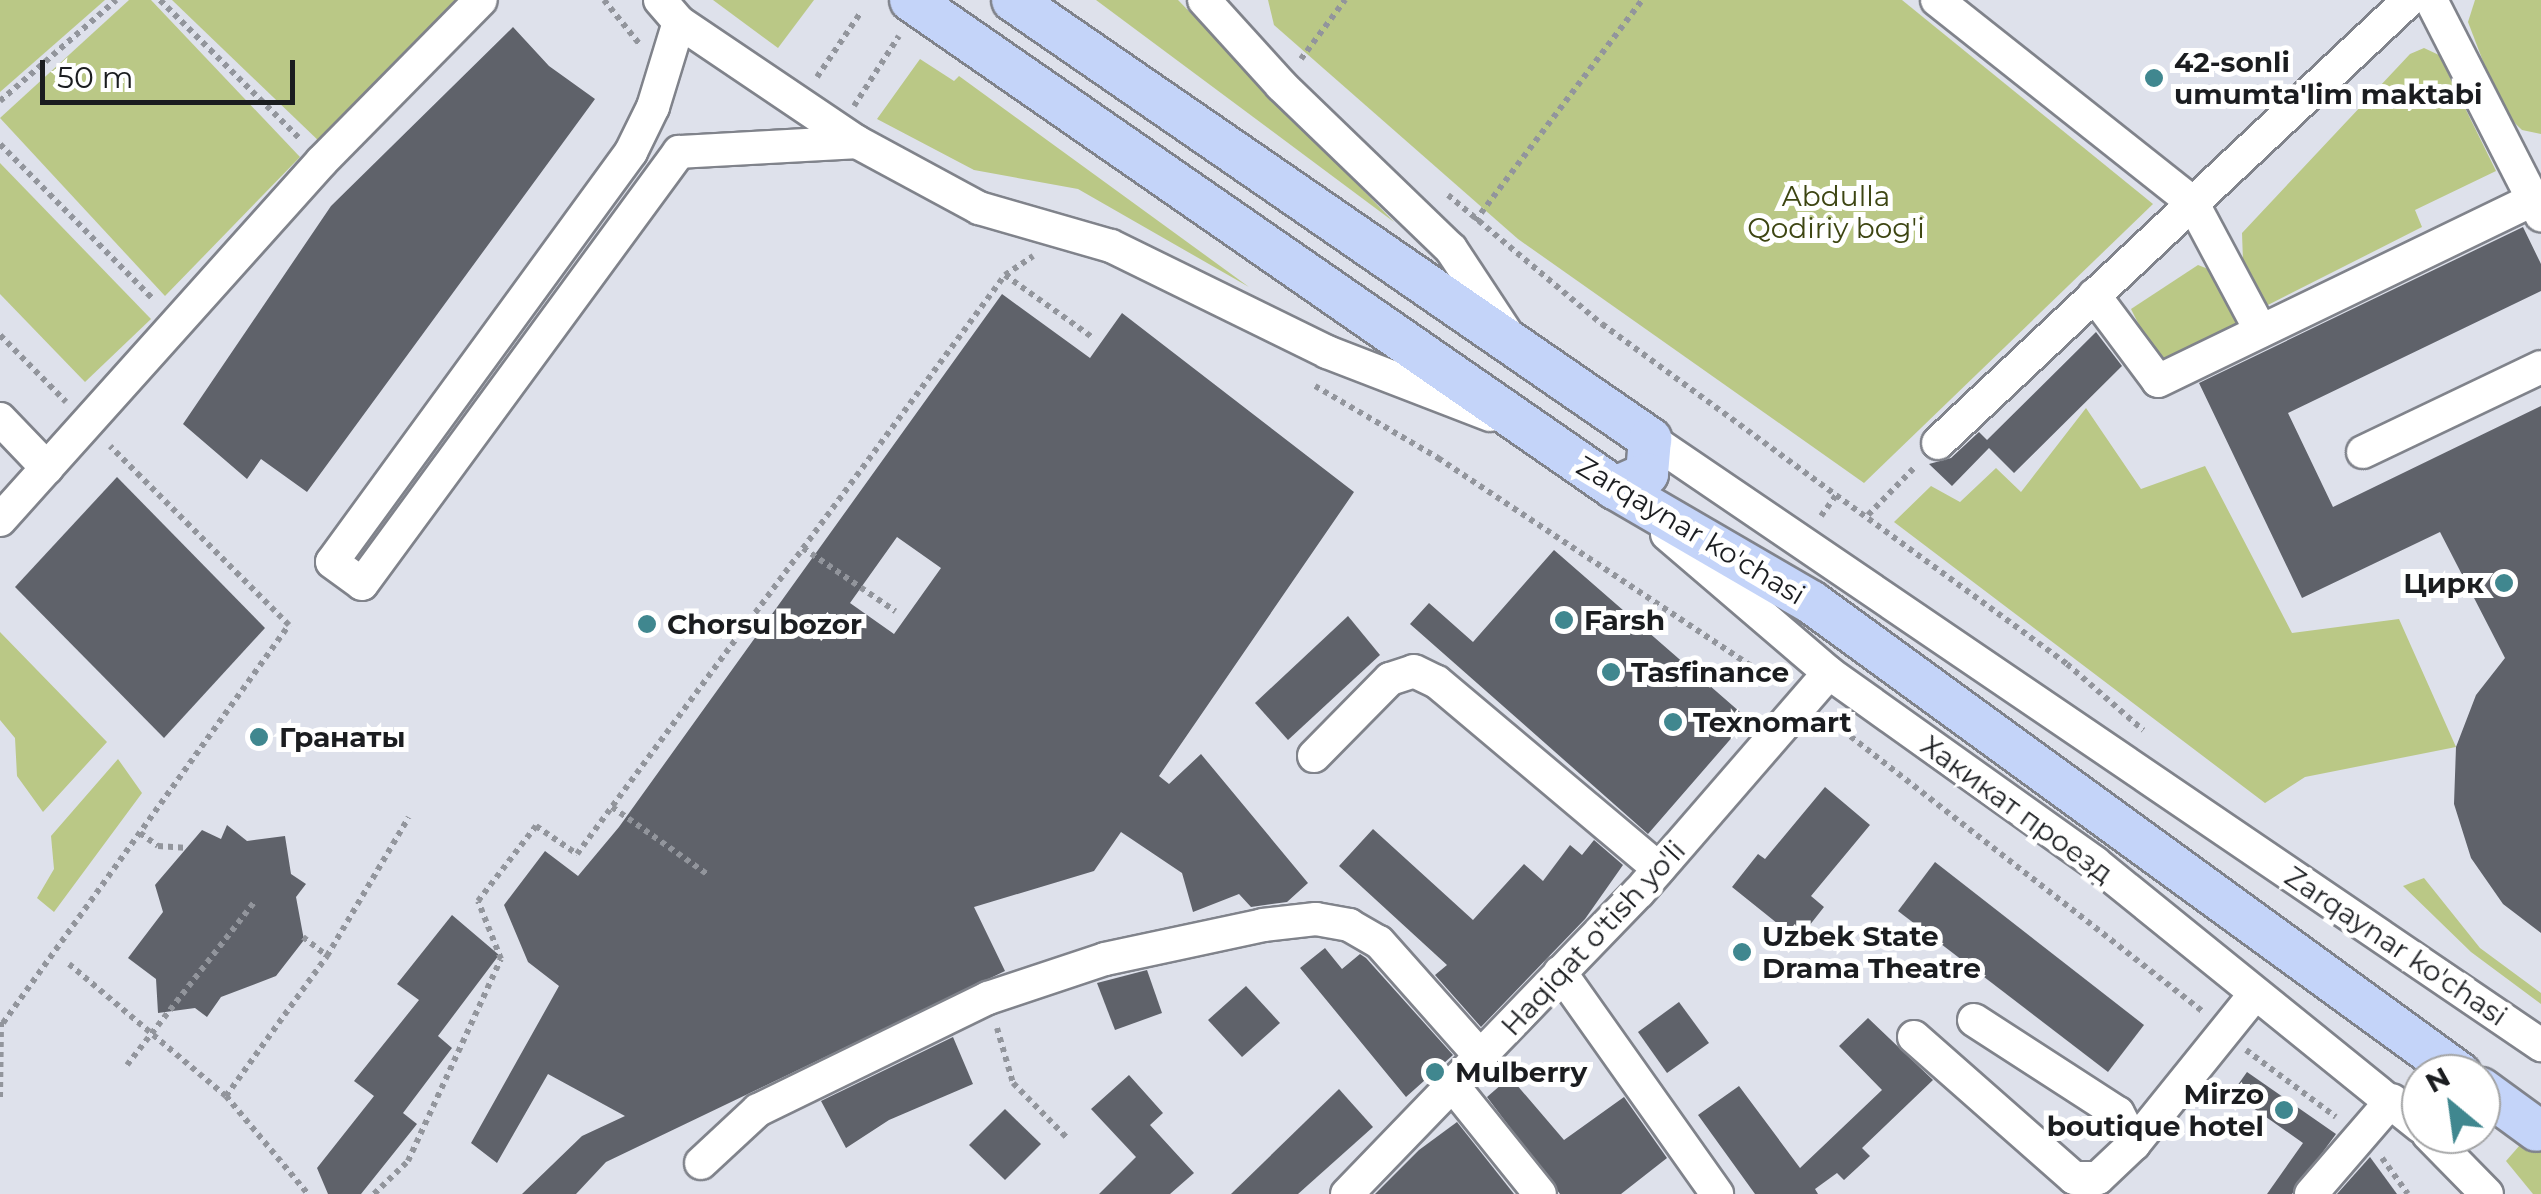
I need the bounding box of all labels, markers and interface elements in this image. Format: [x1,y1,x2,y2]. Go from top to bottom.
scale bar [45,40,300,102]
place label: 42-sonli umumta'lim maktabi [2174,45,2482,111]
text: 50 m [57,59,134,96]
marker: 42-sonli umumta'lim maktabi [2143,67,2165,89]
park label: Abdulla Qodiriy bog'i [1747,179,1925,245]
street label: Zarqaynar ko'chasi [1571,449,1811,611]
place label: Цирк [2403,566,2484,600]
marker: Цирк [2493,572,2515,594]
place label: Farsh [1584,603,1665,637]
place label: Chorsu bozor [667,607,862,641]
marker: Farsh [1553,609,1575,631]
marker: Chorsu bozor [636,613,658,635]
place label: Tasfinance [1631,655,1789,689]
marker: Tasfinance [1600,661,1622,683]
place label: Texnomart [1693,705,1852,739]
marker: Texnomart [1662,711,1684,733]
place label: Гранаты [279,720,405,754]
marker: Гранаты [248,726,270,748]
street label: Хакикат проезд [1915,728,2119,890]
street label: Haqiqat o'tish yo'li [1494,834,1692,1042]
street label: Zarqaynar ko'chasi [2279,859,2513,1033]
place label: Uzbek State Drama Theatre [1762,919,1981,985]
marker: Uzbek State Drama Theatre [1731,941,1753,963]
north arrow [2401,1054,2501,1154]
place label: Mulberry [1455,1055,1587,1089]
text: N [2419,1059,2456,1100]
marker: Mulberry [1424,1061,1446,1083]
place label: Mirzo boutique hotel [2047,1077,2264,1143]
marker: Mirzo boutique hotel [2273,1099,2295,1121]

